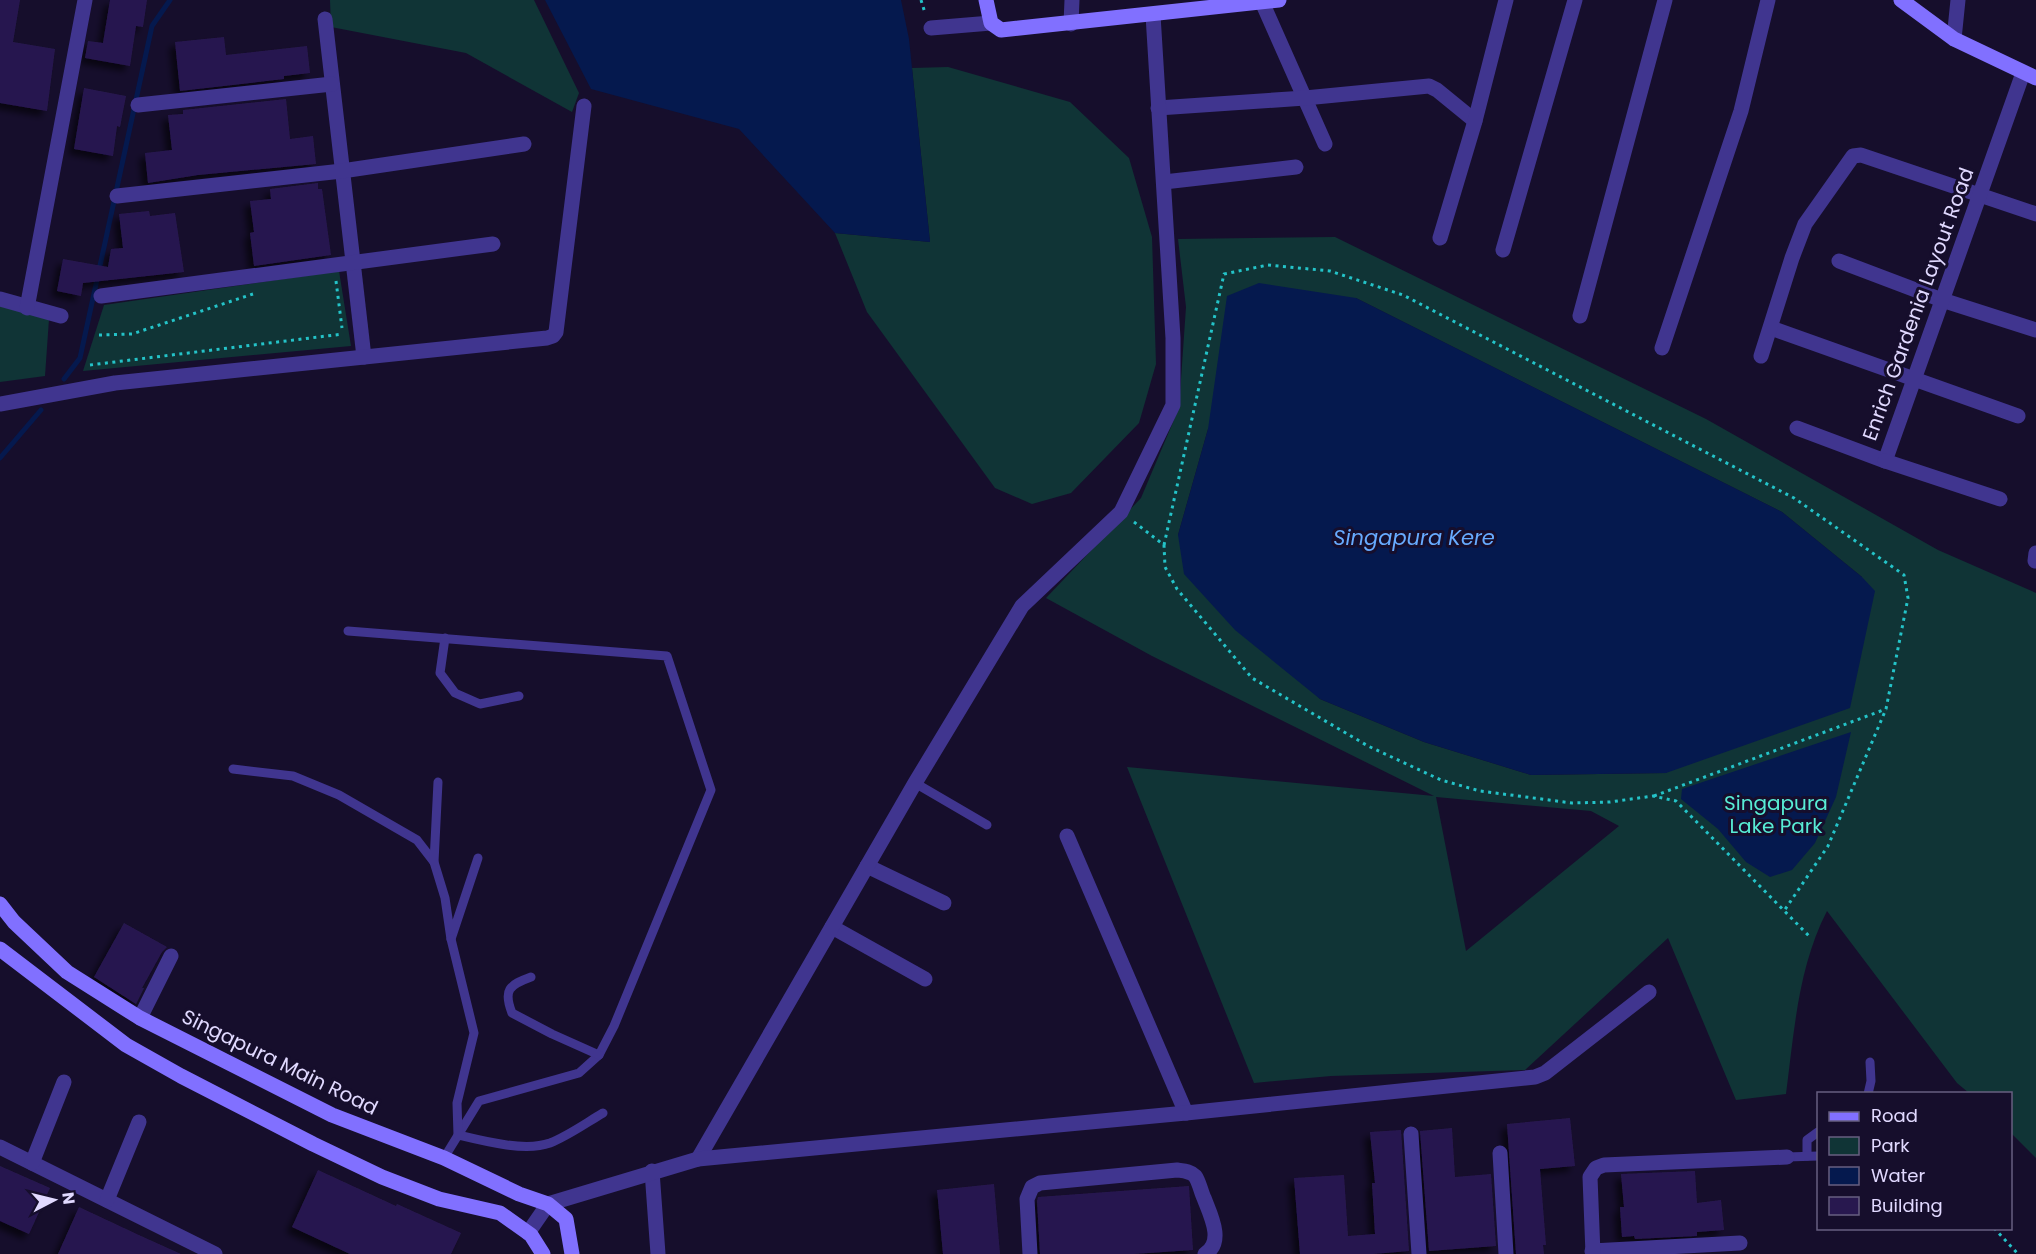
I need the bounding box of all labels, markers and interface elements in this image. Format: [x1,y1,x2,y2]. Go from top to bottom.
street label: Enrich Gardenia Layout Road [1856,164,1980,444]
water label: Singapura Kere [1333,523,1495,552]
park label: Singapura Lake Park [1724,789,1828,840]
street label: Singapura Main Road [177,1002,383,1122]
legend [1817,1092,2012,1230]
text: Road [1871,1103,1918,1128]
text: Park [1871,1133,1910,1158]
text: Water [1871,1163,1925,1188]
north arrow [24,1170,84,1230]
text: N [56,1191,81,1206]
text: Building [1871,1193,1943,1218]

